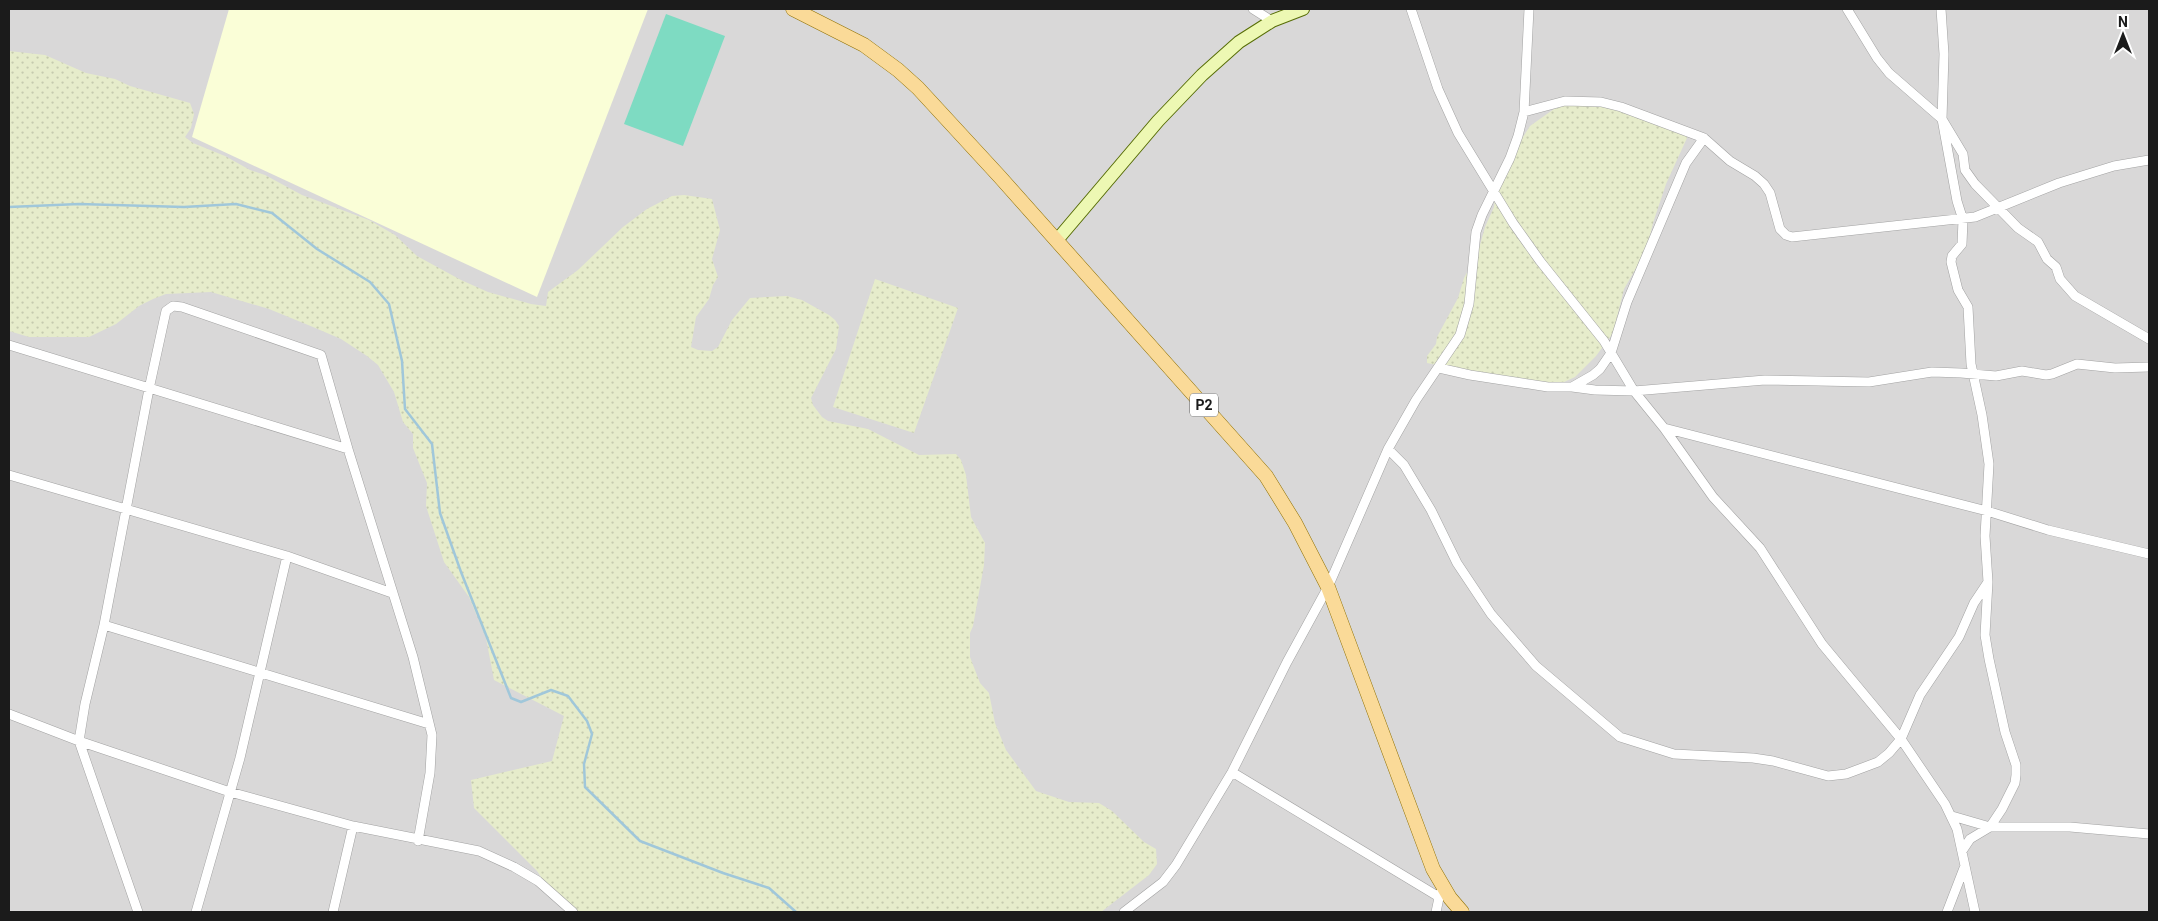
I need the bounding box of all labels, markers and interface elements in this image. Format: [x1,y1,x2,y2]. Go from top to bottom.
north arrow [2098,10,2148,60]
text: N [2118,14,2128,30]
road number: P2 [1190,394,1218,416]

